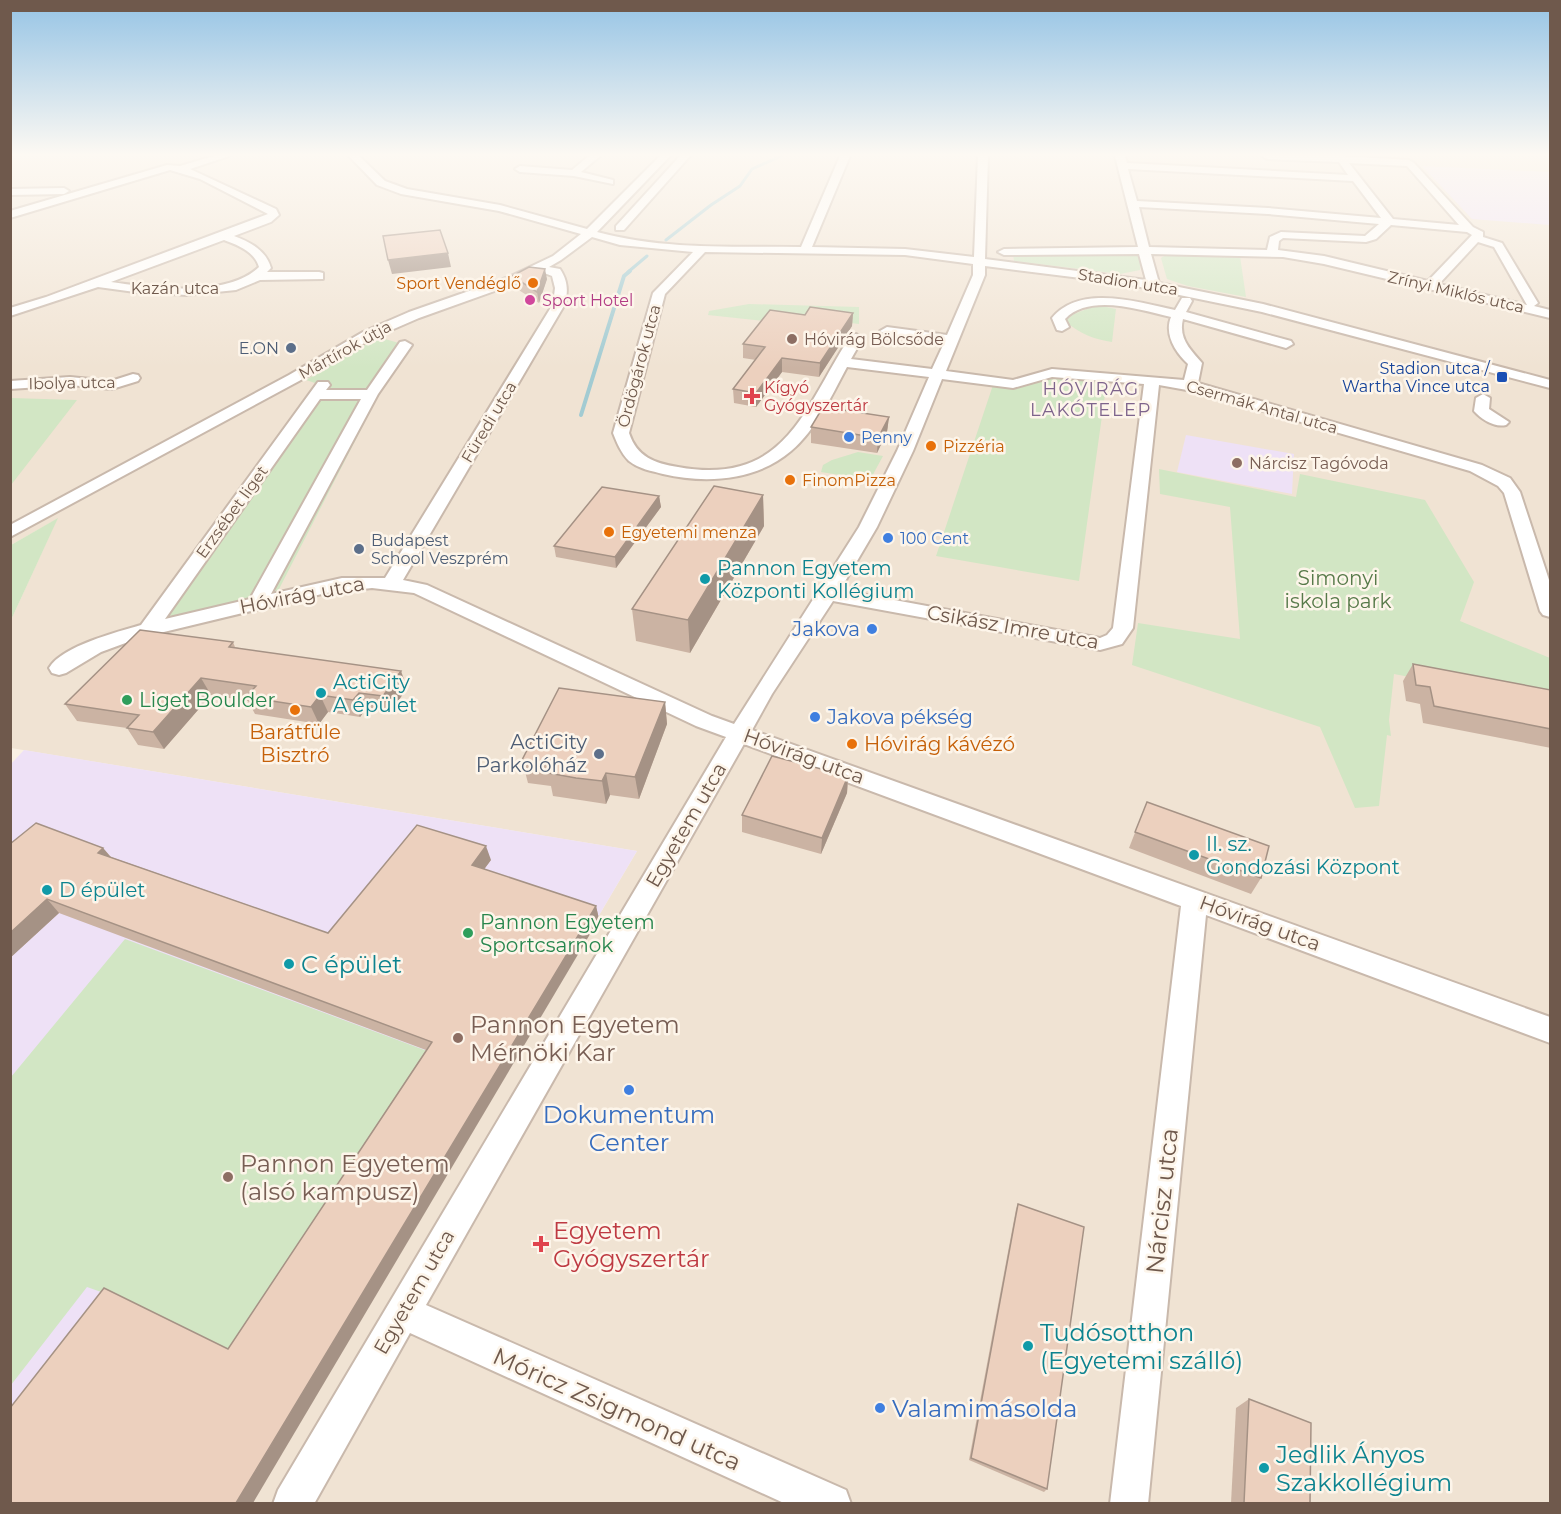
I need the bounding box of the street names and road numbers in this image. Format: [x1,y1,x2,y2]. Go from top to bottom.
street label: Stadion utca [1077,265,1179,299]
street label: Zrínyi Miklós utca [1386,267,1526,317]
street label: Kazán utca [131,279,219,298]
street label: Ördögárok utca [613,302,665,429]
street label: Mártírok útja [295,317,395,383]
street label: Ibolya utca [28,373,116,393]
street label: Csermák Antal utca [1184,376,1340,438]
street label: Füredi utca [457,378,521,466]
street label: Erzsébet liget [192,462,272,562]
street label: Hóvirág utca [237,571,367,619]
street label: Csikász Imre utca [925,600,1101,654]
street label: Hóvirág utca [740,723,868,789]
street label: Egyetem utca [641,758,731,892]
street label: Hóvirág utca [1196,890,1324,956]
street label: Nárcisz utca [1140,1127,1184,1275]
street label: Egyetem utca [369,1225,459,1359]
street label: Móricz Zsigmond utca [489,1341,745,1477]

